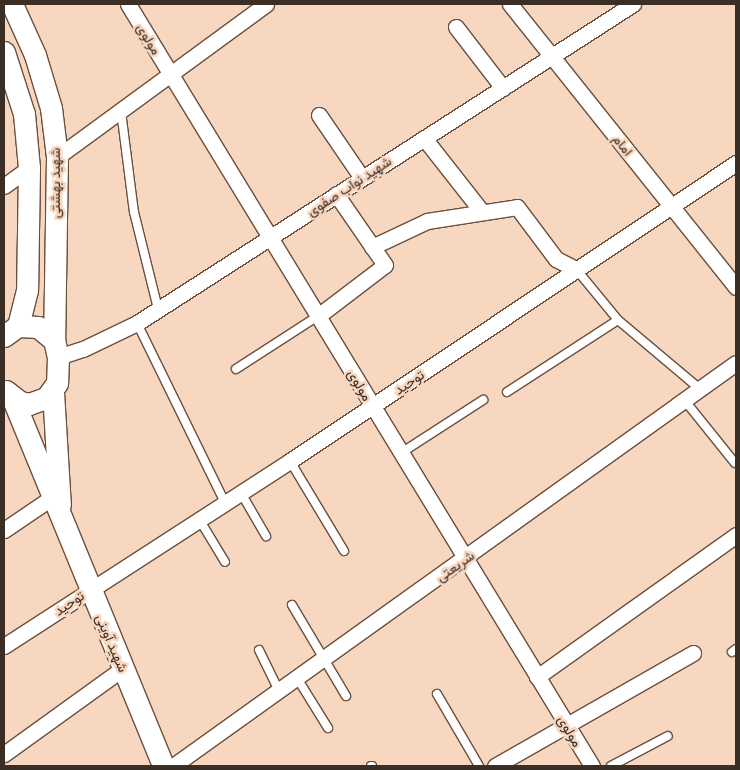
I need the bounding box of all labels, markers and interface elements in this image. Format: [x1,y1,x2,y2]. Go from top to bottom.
street label: مولوی [133,20,165,58]
street label: امام [609,131,637,159]
street label: شهید بهشتی [47,148,63,218]
street label: شهید نواب صفوی [303,152,395,220]
street label: مولوی [344,366,376,404]
street label: توحید [391,366,427,398]
street label: شریعتی [433,547,477,585]
street label: توحید [51,587,87,619]
street label: شهید آوینی [92,611,132,675]
street label: مولوی [554,712,586,750]

